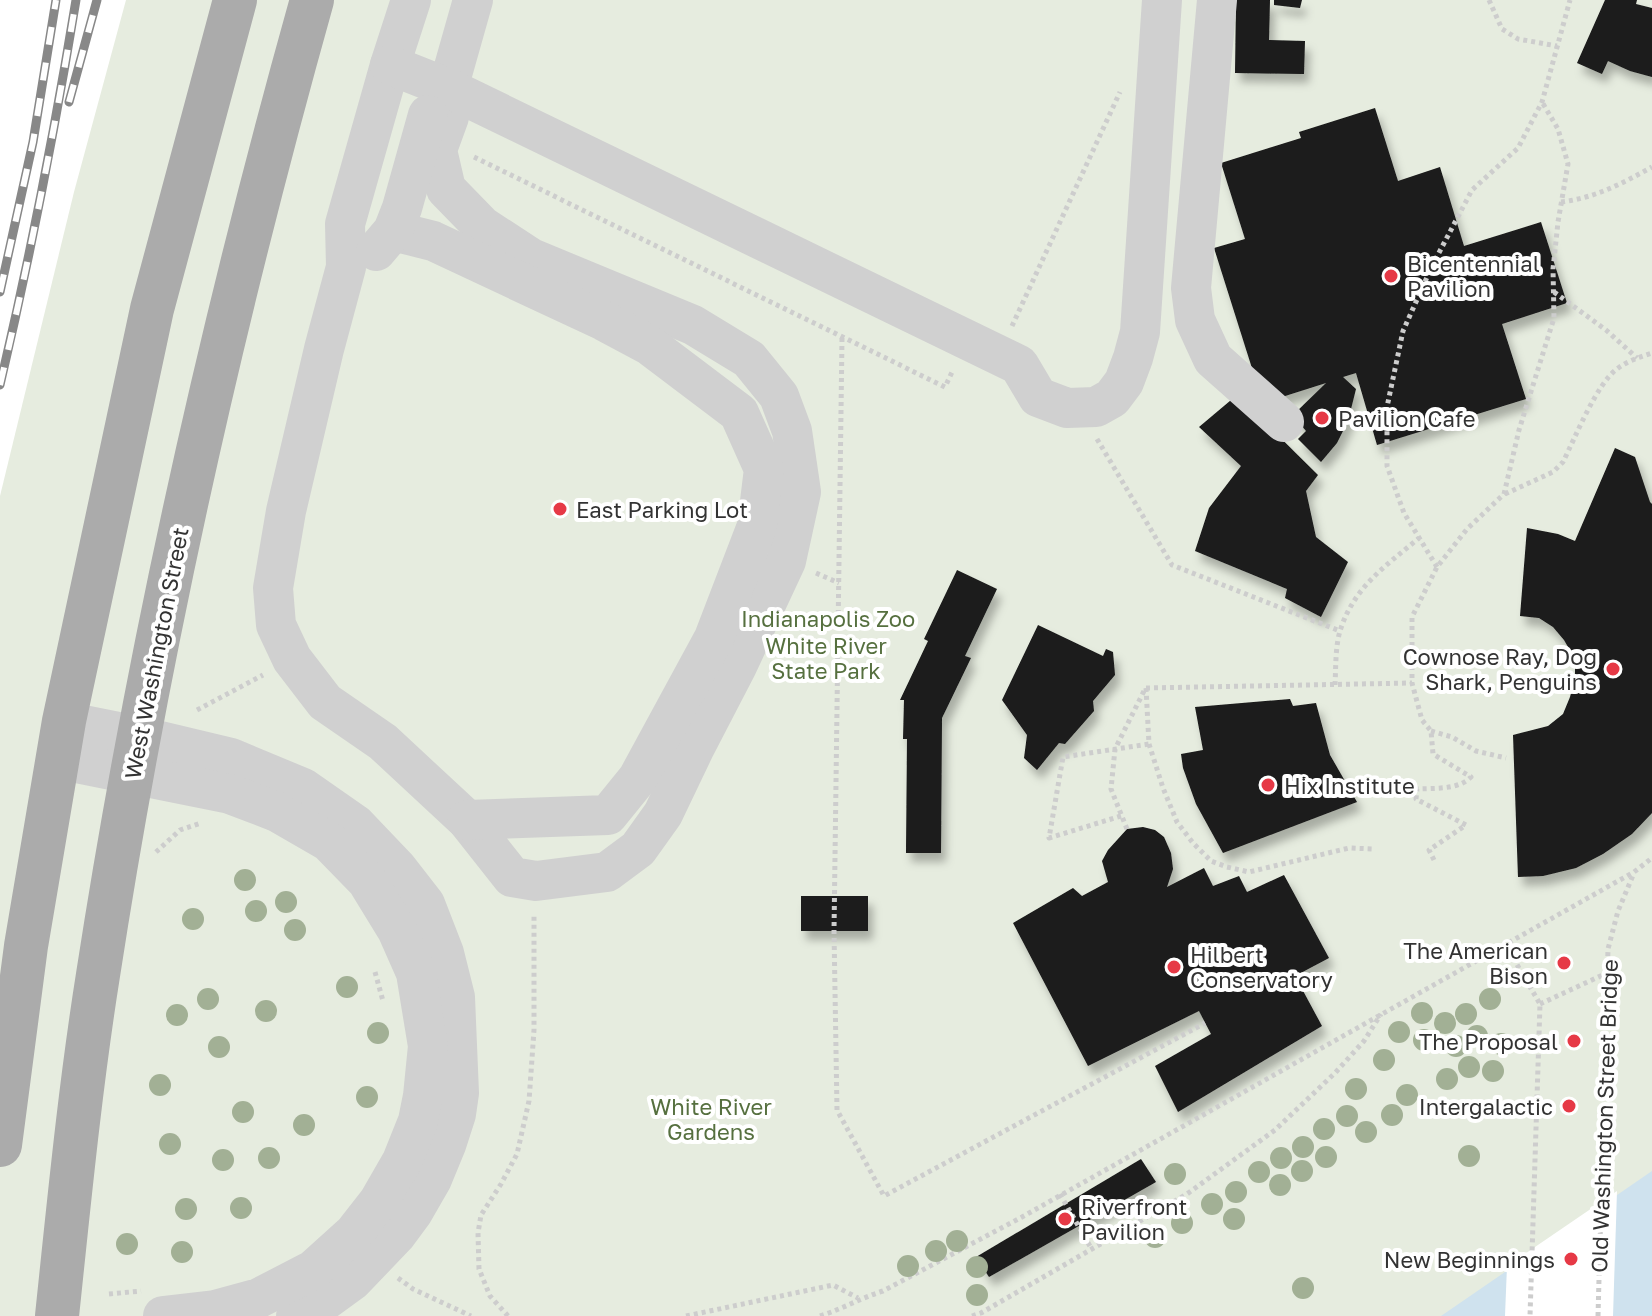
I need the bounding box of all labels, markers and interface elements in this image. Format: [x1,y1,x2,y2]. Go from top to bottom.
place label: Bicentennial Pavilion [1407,250,1540,302]
marker: Bicentennial Pavilion [1382,267,1400,285]
place label: Pavilion Cafe [1338,405,1476,432]
marker: Pavilion Cafe [1313,409,1331,427]
place label: East Parking Lot [576,496,748,523]
marker: East Parking Lot [551,500,569,518]
street label: West Washington Street [118,525,194,781]
park label: Indianapolis Zoo [741,605,915,632]
park label: White River State Park [765,632,887,684]
place label: Cownose Ray, Dog Shark, Penguins [1403,643,1597,695]
marker: Cownose Ray, Dog Shark, Penguins [1604,660,1622,678]
place label: Hix Institute [1284,772,1415,799]
marker: Hix Institute [1259,776,1277,794]
place label: The American Bison [1403,937,1548,989]
place label: Hilbert Conservatory [1190,941,1333,993]
marker: The American Bison [1555,954,1573,972]
marker: Hilbert Conservatory [1165,958,1183,976]
street label: Old Washington Street Bridge [1585,959,1623,1273]
place label: The Proposal [1419,1028,1558,1055]
marker: The Proposal [1565,1032,1583,1050]
park label: White River Gardens [650,1093,772,1145]
place label: Intergalactic [1419,1093,1553,1120]
marker: Intergalactic [1560,1097,1578,1115]
place label: Riverfront Pavilion [1081,1193,1187,1245]
marker: Riverfront Pavilion [1056,1210,1074,1228]
place label: New Beginnings [1384,1246,1555,1273]
marker: New Beginnings [1562,1250,1580,1268]

